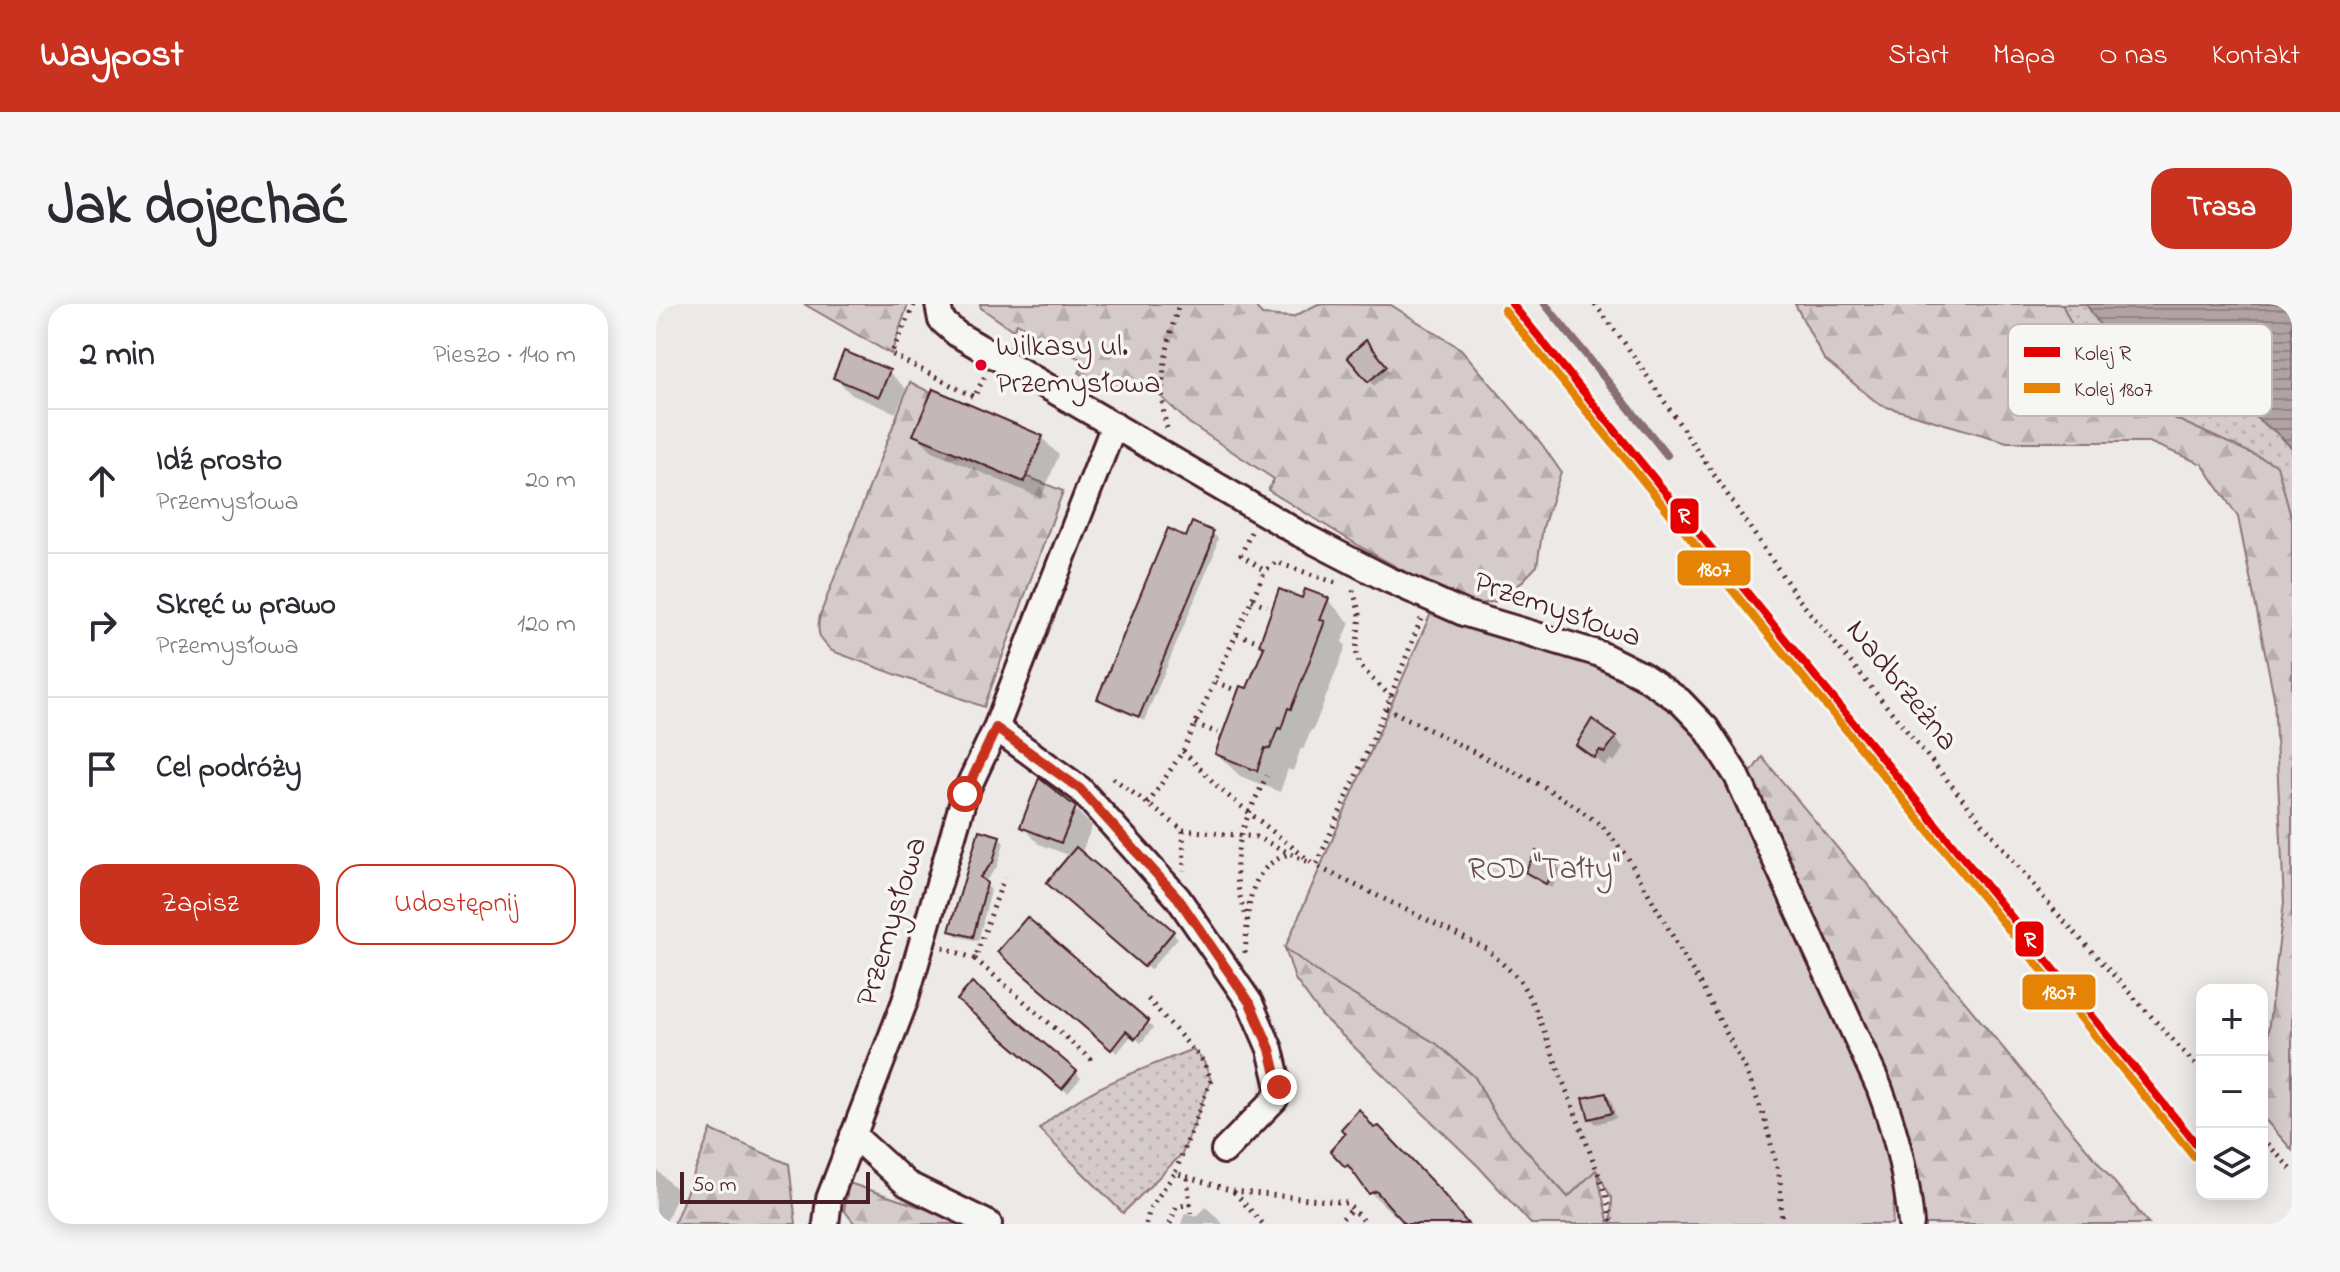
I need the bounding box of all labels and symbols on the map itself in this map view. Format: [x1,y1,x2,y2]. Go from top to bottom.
legend [2008,324,2272,416]
place label: Wilkasy ul. Przemysłowa [996,326,1160,407]
text: Kolej R [2074,339,2132,371]
marker: Wilkasy ul. Przemysłowa [973,357,989,373]
text: Kolej 1807 [2074,375,2153,407]
line badge: R [1669,497,1700,535]
text: R [1678,502,1691,534]
line badge: 1807 [1676,549,1752,587]
text: 1807 [1697,555,1732,587]
street label: Przemysłowa [1466,560,1648,662]
street label: Nadbrzeżna [1833,610,1969,762]
route start [947,776,983,812]
street label: Przemysłowa [845,831,941,1013]
park label: ROD "Tałty" [1468,847,1620,894]
line badge: R [2014,920,2045,958]
text: R [2024,926,2037,958]
line badge: 1807 [2021,973,2097,1011]
text: 1807 [2042,978,2077,1010]
route end [1261,1069,1297,1105]
scale bar [680,1168,870,1204]

